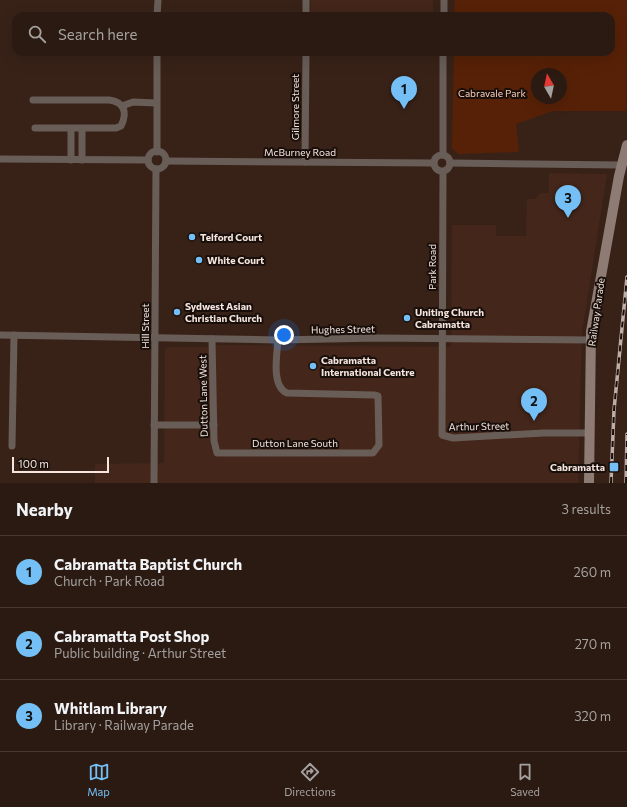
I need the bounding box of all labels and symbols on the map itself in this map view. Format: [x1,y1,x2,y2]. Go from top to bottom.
north arrow [531,68,567,104]
street label: Gilmore Street [289,74,301,140]
pin: 1 [391,76,417,109]
park label: Cabravale Park [458,87,527,99]
street label: McBurney Road [264,146,336,158]
pin: 3 [555,185,581,218]
place label: Telford Court [200,231,262,243]
marker: Telford Court [187,232,197,242]
street label: Park Road [426,244,438,290]
place label: White Court [207,254,264,266]
marker: White Court [194,255,204,265]
street label: Railway Parade [585,277,607,347]
place label: Sydwest Asian Christian Church [185,300,262,324]
street label: Hill Street [139,303,151,349]
place label: Uniting Church Cabramatta [415,306,484,330]
marker: Sydwest Asian Christian Church [172,307,182,317]
marker: Uniting Church Cabramatta [402,313,412,323]
street label: Hughes Street [311,322,375,336]
your location [274,325,294,345]
place label: Cabramatta International Centre [321,354,415,378]
street label: Dutton Lane West [196,355,210,437]
marker: Cabramatta International Centre [308,361,318,371]
pin: 2 [521,388,547,421]
street label: Arthur Street [449,419,509,433]
street label: Dutton Lane South [252,437,338,449]
scale bar [12,455,109,474]
place label: Cabramatta [550,461,605,473]
marker: Cabramatta [608,461,620,473]

